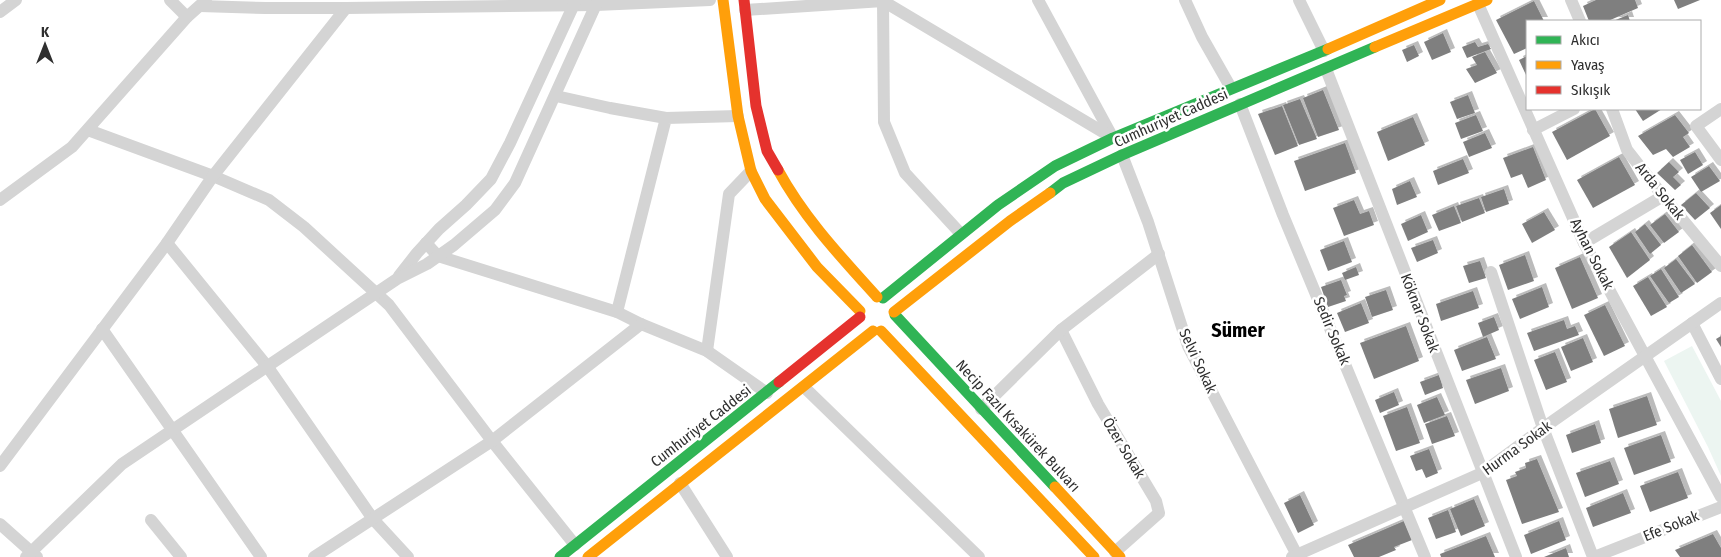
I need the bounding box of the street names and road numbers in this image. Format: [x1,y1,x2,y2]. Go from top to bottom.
street label: Cumhuriyet Caddesi [1111,85,1231,151]
street label: Arda Sokak [1632,159,1688,223]
street label: Ayhan Sokak [1566,215,1618,293]
street label: Köknar Sokak [1397,271,1443,355]
street label: Sedir Sokak [1310,294,1354,368]
street label: Selvi Sokak [1175,326,1221,396]
street label: Necip Fazıl Kısakürek Bulvarı [952,356,1084,496]
street label: Cumhuriyet Caddesi [647,381,755,471]
street label: Özer Sokak [1099,414,1149,482]
street label: Hurma Sokak [1479,417,1555,479]
street label: Efe Sokak [1640,507,1702,545]

